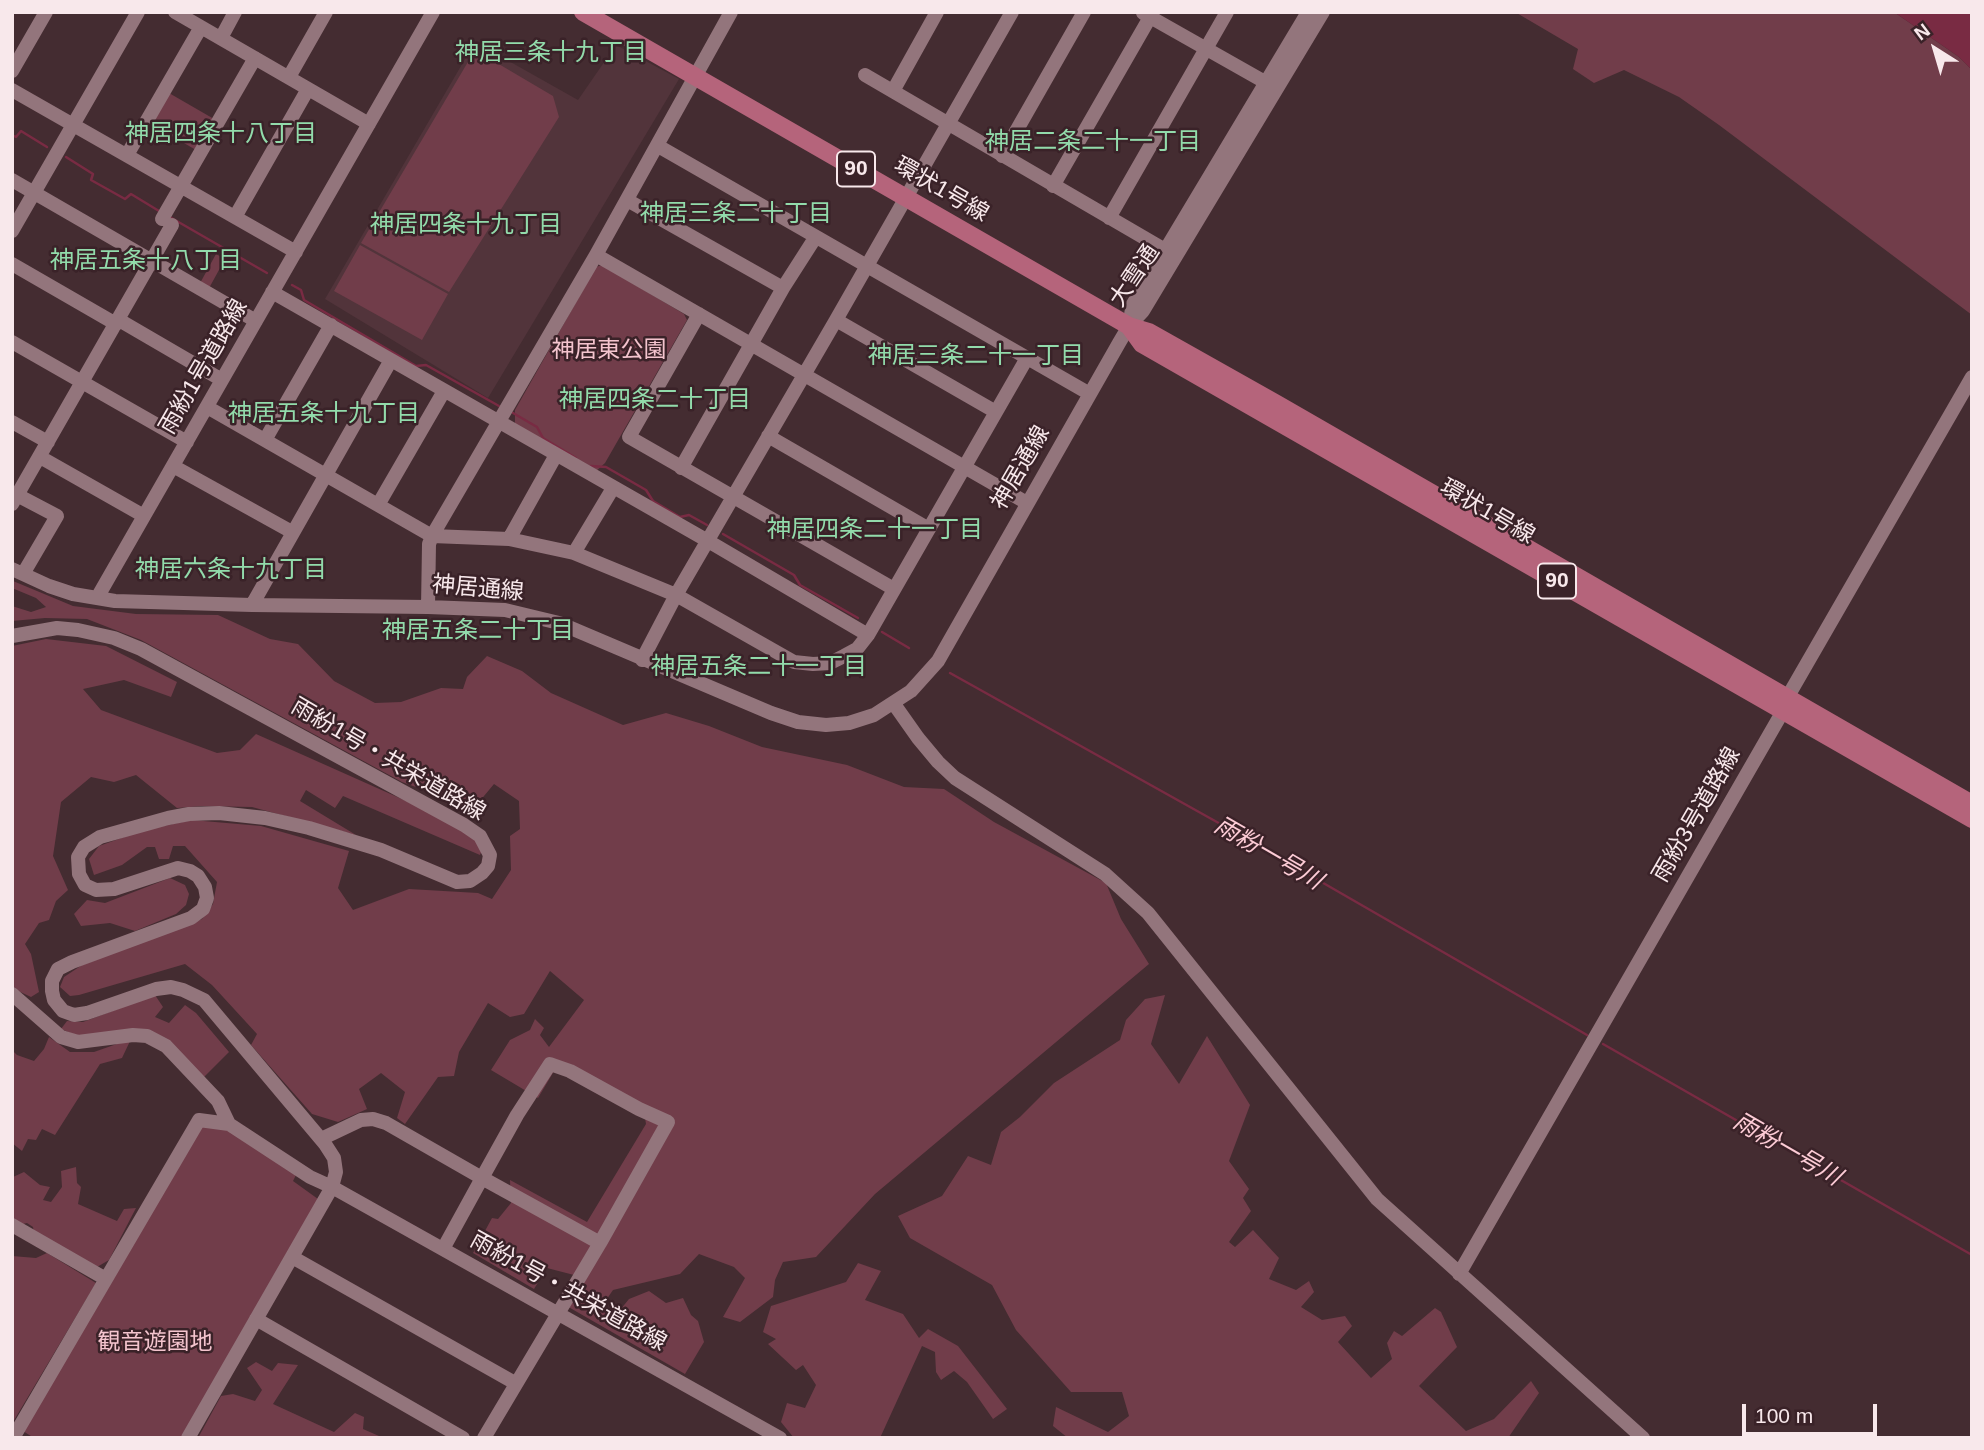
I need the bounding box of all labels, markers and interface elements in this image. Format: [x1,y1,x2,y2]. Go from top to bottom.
north arrow [1900,14,1970,84]
text: N [1910,19,1934,44]
district label: 神居三条十九丁目 [455,39,647,67]
district label: 神居四条十八丁目 [125,120,317,148]
district label: 神居二条二十一丁目 [985,128,1201,156]
road number: 90 [837,152,875,186]
street label: 環状1号線 [889,152,993,228]
district label: 神居三条二十丁目 [640,200,832,228]
district label: 神居四条十九丁目 [370,211,562,239]
street label: 大雪通 [1104,240,1166,312]
district label: 神居五条十八丁目 [50,247,242,275]
street label: 雨紛1号道路線 [154,295,254,439]
park label: 神居東公園 [552,337,666,365]
district label: 神居三条二十一丁目 [868,342,1084,370]
district label: 神居四条二十丁目 [559,386,751,414]
district label: 神居五条十九丁目 [228,400,420,428]
street label: 神居通線 [986,421,1056,515]
street label: 環状1号線 [1435,474,1539,550]
district label: 神居四条二十一丁目 [767,516,983,544]
district label: 神居六条十九丁目 [135,556,327,584]
road number: 90 [1538,564,1576,598]
street label: 神居通線 [431,571,525,607]
district label: 神居五条二十丁目 [382,617,574,645]
district label: 神居五条二十一丁目 [651,653,867,681]
street label: 雨紛1号・共栄道路線 [286,693,490,827]
street label: 雨紛3号道路線 [1647,743,1747,887]
water label: 雨粉一号川 [1209,812,1327,896]
water label: 雨粉一号川 [1728,1108,1846,1192]
street label: 雨紛1号・共栄道路線 [465,1227,671,1357]
park label: 観音遊園地 [98,1329,212,1357]
scale bar [1746,1390,1881,1434]
text: 100 m [1755,1404,1813,1427]

